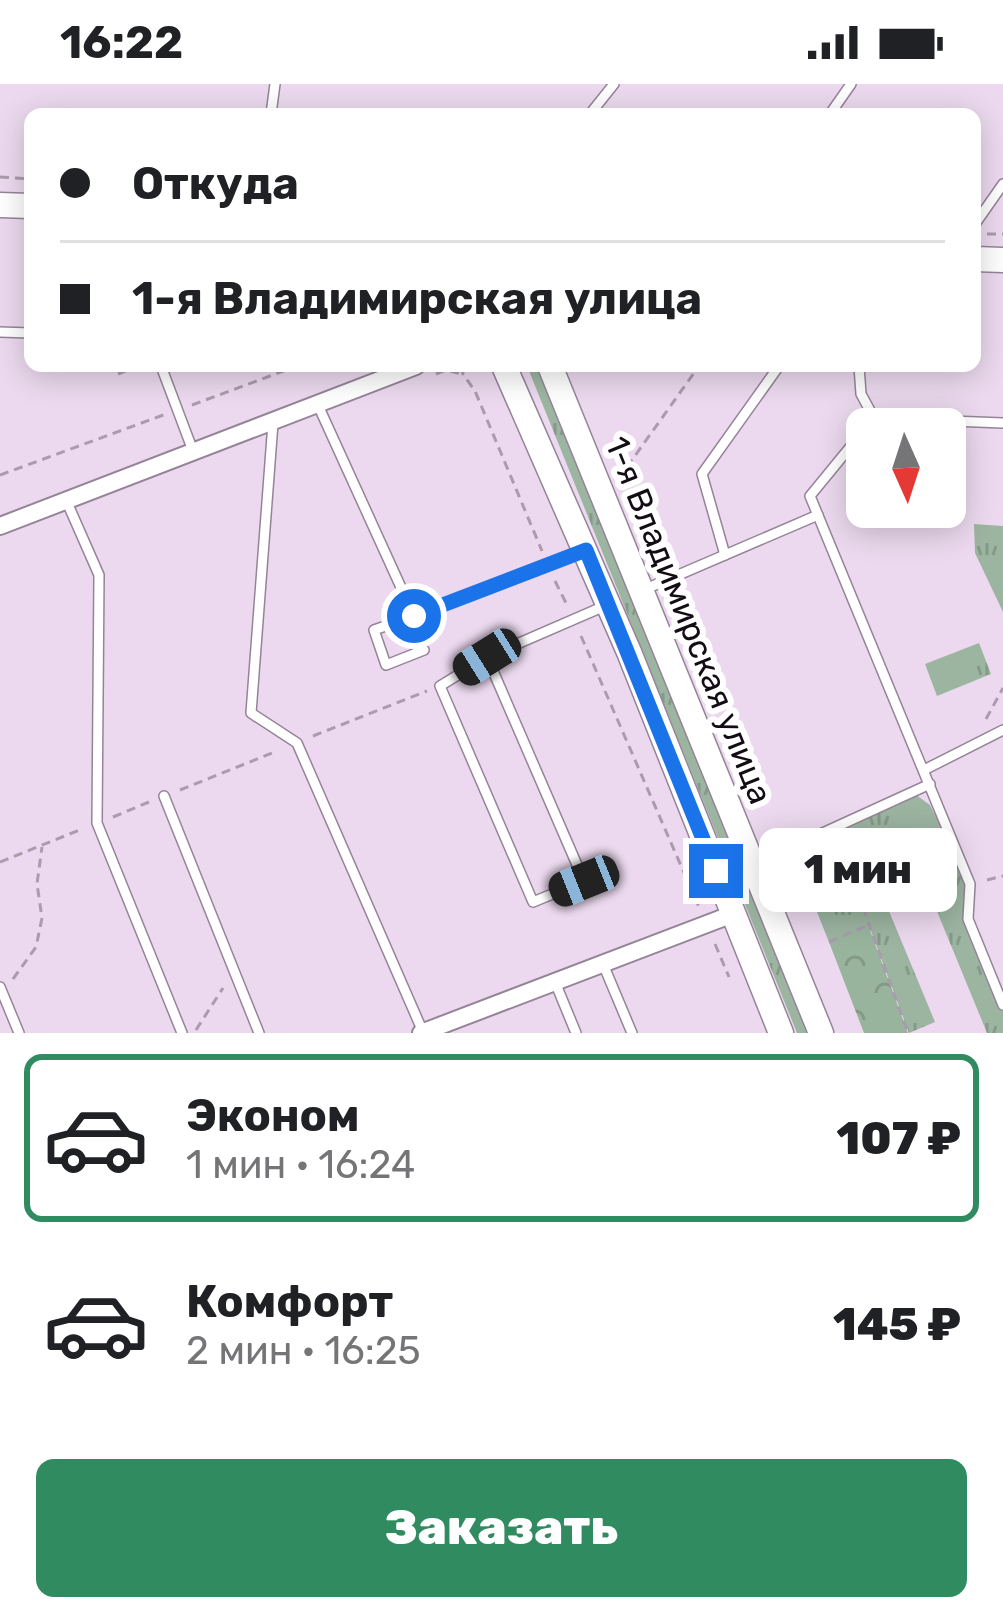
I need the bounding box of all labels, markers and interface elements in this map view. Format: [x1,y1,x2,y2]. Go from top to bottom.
text: 16:22 [60,16,183,69]
text: Откуда [132,157,299,210]
text: 1-я Владимирская улица [132,272,702,325]
north arrow [846,408,966,528]
map controls [846,408,966,528]
street label: 1-я Владимирская улица [597,431,781,809]
route start [387,589,441,643]
car [447,623,527,691]
callout: 1 мин [758,829,956,913]
route end [689,844,743,898]
text: 1 мин [804,847,912,893]
car [544,851,624,911]
icon: car [42,1084,150,1192]
text: Эконом [186,1089,360,1142]
text: 107 ₽ [836,1112,961,1165]
text: 1 мин · 16:24 [186,1142,415,1188]
icon: car [42,1270,150,1378]
text: Комфорт [186,1275,393,1328]
text: 145 ₽ [833,1298,961,1351]
text: 2 мин · 16:25 [186,1328,421,1374]
button: Заказать [36,1459,967,1597]

